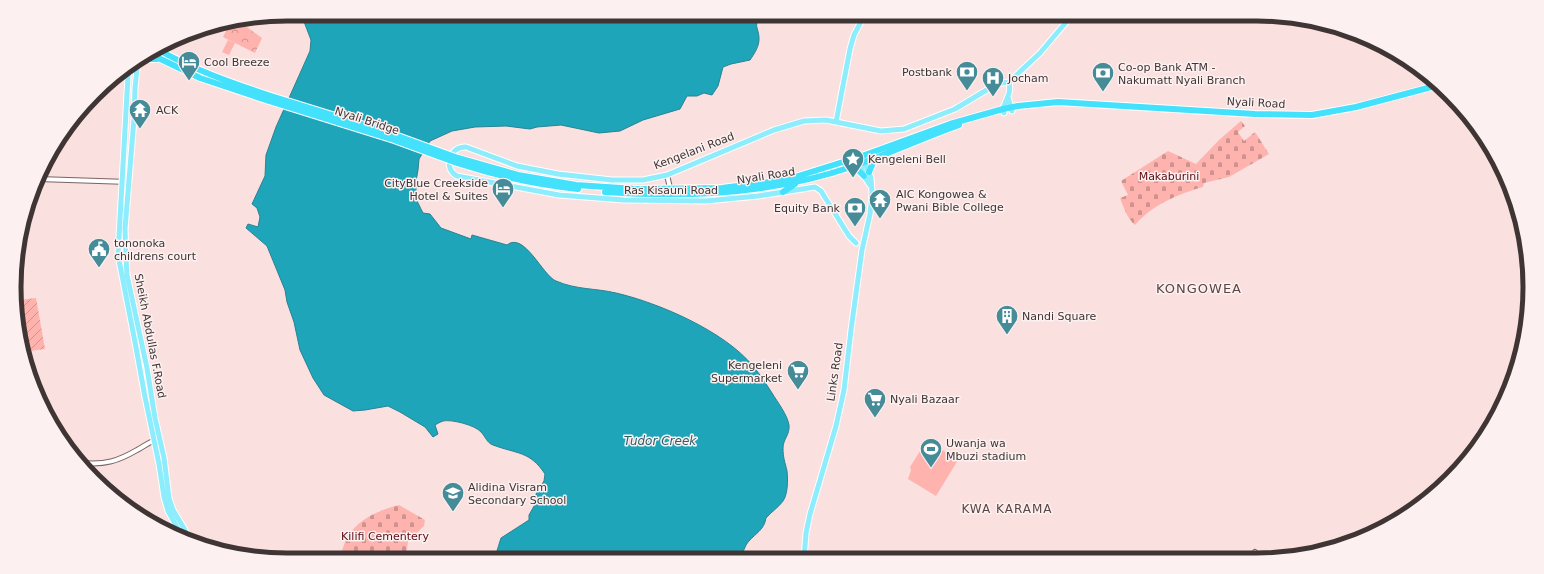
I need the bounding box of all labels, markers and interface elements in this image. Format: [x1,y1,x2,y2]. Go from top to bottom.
hotel icon: Cool Breeze [176,49,202,82]
place label: Cool Breeze [204,56,270,69]
bank icon: Postbank [954,59,980,92]
bank icon: Co-op Bank ATM - Nakumatt Nyali Branch [1090,60,1116,93]
place label: Co-op Bank ATM - Nakumatt Nyali Branch [1118,61,1245,87]
hospital icon: Jocham [980,65,1006,98]
place label: Postbank [902,66,953,79]
place label: Jocham [1007,72,1048,85]
street label: Nyali Road [1226,95,1286,111]
temple icon: ACK [127,97,153,130]
place label: ACK [156,104,179,117]
street label: Nyali Bridge [333,104,401,138]
street label: Kengelani Road [652,130,736,172]
place icon: Kengeleni Bell [840,146,866,179]
place label: Kengeleni Bell [868,153,946,166]
street label: Nyali Road [736,165,796,187]
park label: Makaburini [1139,170,1199,183]
hotel icon: CityBlue Creekside Hotel & Suites [490,176,516,209]
place label: CityBlue Creekside Hotel & Suites [384,177,488,203]
street label: Ras Kisauni Road [624,184,718,197]
temple icon: AIC Kongowea & Pwani Bible College [867,187,893,220]
place label: AIC Kongowea & Pwani Bible College [896,188,1004,214]
bank icon: Equity Bank [842,195,868,228]
place label: Equity Bank [774,202,841,215]
public building icon: tononoka childrens court [86,236,112,269]
place label: tononoka childrens court [114,237,197,263]
street label: Sheikh Abdullas F.Road [132,273,168,399]
district label: KONGOWEA [1156,281,1242,296]
building icon: Nandi Square [994,303,1020,336]
place label: Nandi Square [1022,310,1096,323]
street label: Links Road [824,342,846,402]
supermarket icon: Kengeleni Supermarket [785,358,811,391]
place label: Kengeleni Supermarket [711,359,783,385]
supermarket icon: Nyali Bazaar [862,386,888,419]
place label: Nyali Bazaar [890,393,960,406]
water label: Tudor Creek [624,434,697,448]
sports icon: Uwanja wa Mbuzi stadium [918,436,944,469]
place label: Uwanja wa Mbuzi stadium [946,437,1026,463]
school or university icon: Alidina Visram Secondary School [440,480,466,513]
place label: Alidina Visram Secondary School [468,481,566,507]
district label: KWA KARAMA [961,502,1053,516]
park label: Kilifi Cementery [341,530,429,543]

